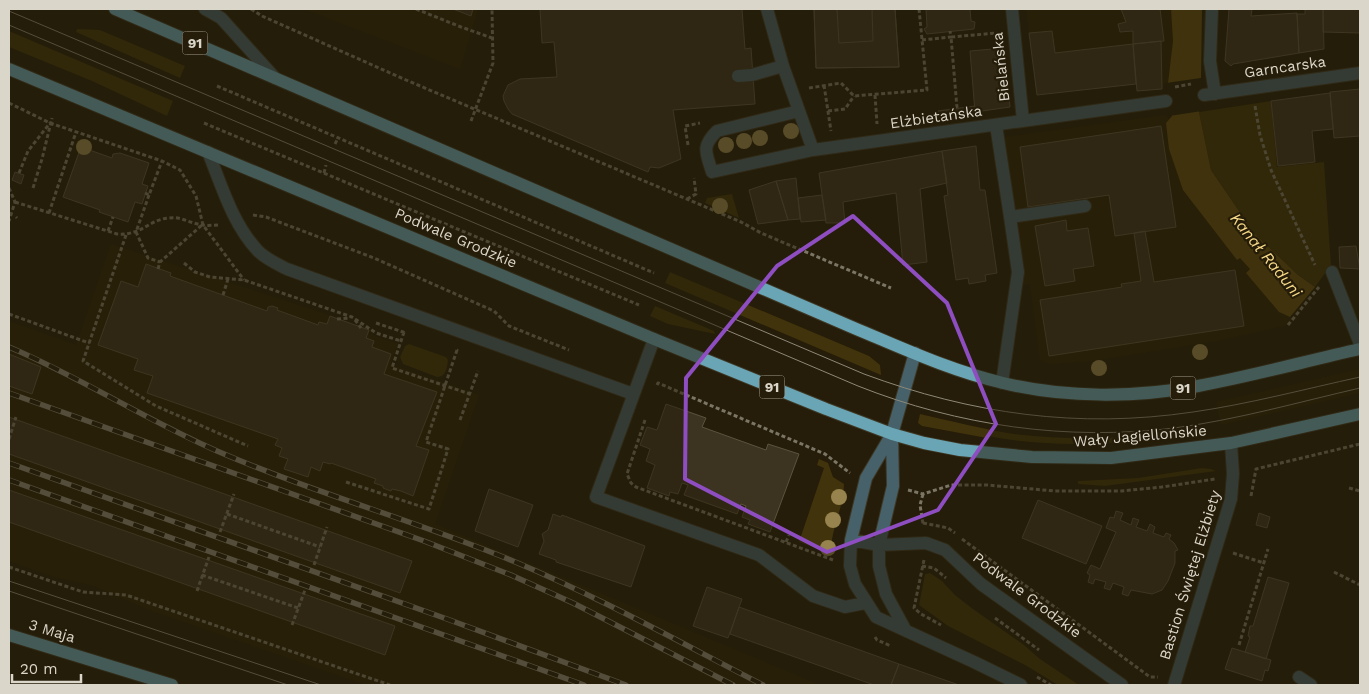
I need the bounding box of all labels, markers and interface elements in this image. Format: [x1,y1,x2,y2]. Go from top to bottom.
street label: Bielańska [988,31,1014,103]
road number: 91 [182,32,208,54]
street label: Garncarska [1243,52,1327,82]
street label: Elżbietańska [889,102,984,132]
street label: Podwale Grodzkie [392,204,520,272]
water label: Kanał Raduni [1226,209,1306,302]
road number: 91 [760,376,784,398]
road number: 91 [1170,376,1196,399]
street label: Wały Jagiellońskie [1073,421,1207,451]
street label: Bastion Świętej Elżbiety [1155,487,1224,662]
street label: Podwale Grodzkie [969,548,1085,642]
street label: 3 Maja [27,615,78,647]
scale bar [12,652,81,684]
text: 20 m [20,660,58,678]

